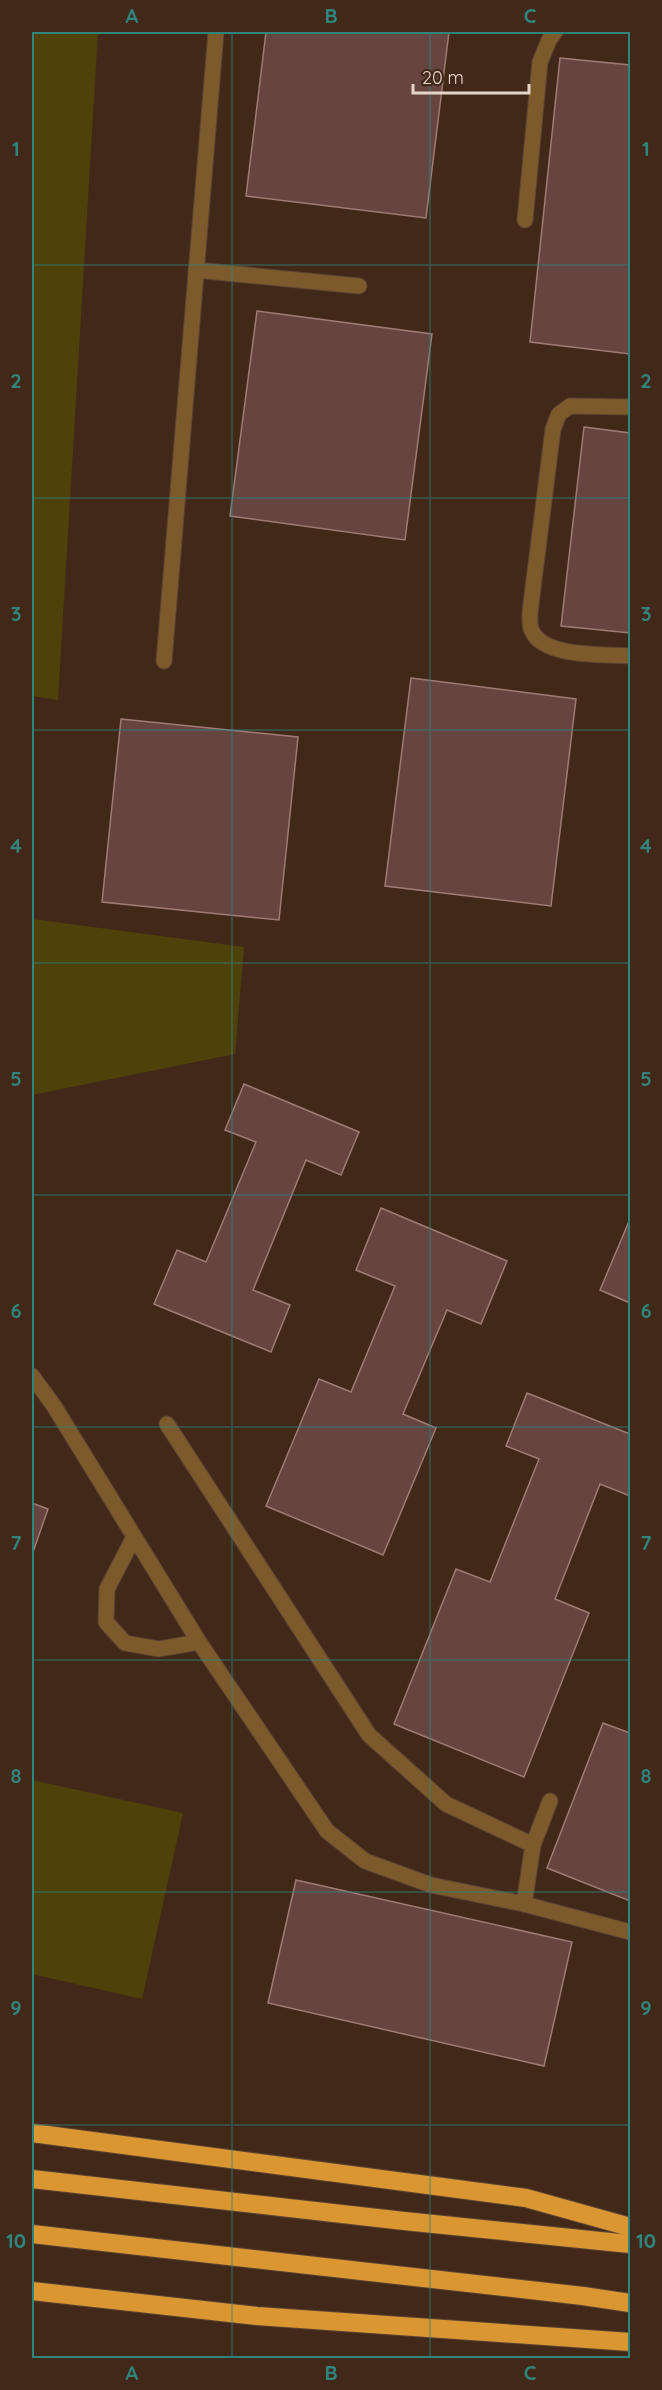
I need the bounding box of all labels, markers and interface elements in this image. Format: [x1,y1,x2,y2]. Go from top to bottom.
text: A [126,3,139,28]
text: B [324,3,338,28]
text: C [524,3,537,28]
scale bar [413,57,528,95]
text: 20 m [422,66,464,89]
text: 1 [12,136,20,161]
text: 1 [642,136,650,161]
text: 2 [10,368,22,393]
text: 2 [640,368,652,393]
text: 3 [11,601,21,626]
text: 3 [641,601,651,626]
text: 4 [10,833,22,858]
text: 4 [640,833,652,858]
text: 5 [10,1066,22,1091]
text: 5 [640,1066,652,1091]
text: 6 [10,1298,22,1323]
text: 6 [640,1298,652,1323]
text: 7 [11,1530,22,1555]
text: 7 [641,1530,652,1555]
text: 8 [11,1763,22,1788]
text: 8 [641,1763,652,1788]
text: 9 [10,1995,22,2020]
text: 9 [640,1995,652,2020]
text: 10 [6,2228,26,2253]
text: 10 [636,2228,656,2253]
text: A [126,2360,139,2385]
text: B [324,2360,338,2385]
text: C [524,2360,537,2385]

